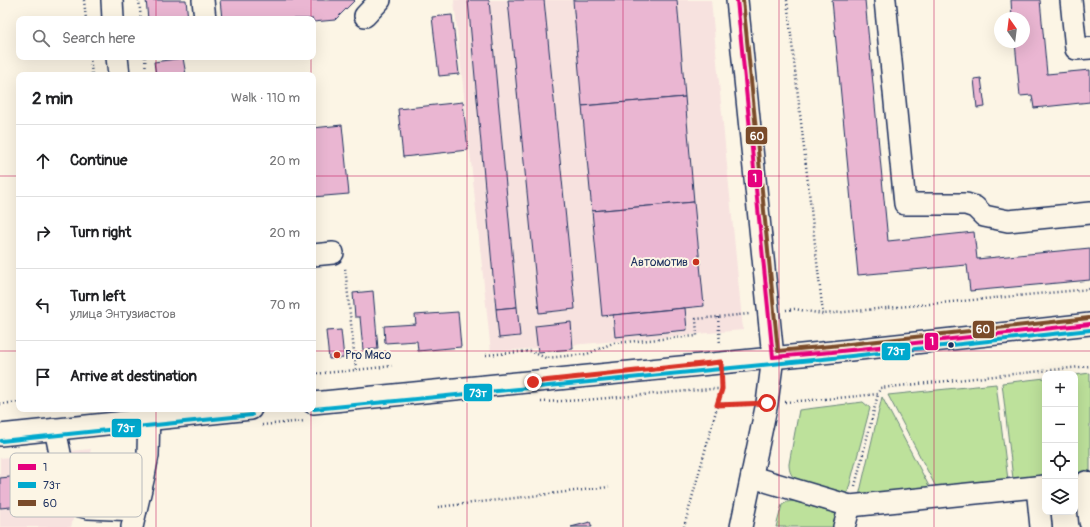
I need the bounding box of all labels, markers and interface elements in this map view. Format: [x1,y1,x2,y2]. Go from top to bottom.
north arrow [994,12,1030,48]
search box [16,16,316,60]
icon: search [30,27,52,49]
text: Search here [62,29,135,48]
text: 2 min [32,88,73,109]
text: Walk · 110 m [231,90,300,106]
line badge: 60 [745,126,768,145]
text: 60 [750,130,764,143]
icon: ahead [32,150,54,172]
text: Continue [70,151,128,170]
text: 20 m [269,153,300,169]
line badge: 1 [747,169,763,188]
text: 1 [753,172,757,185]
icon: right [32,222,54,244]
text: Turn right [70,223,131,242]
text: 20 m [269,225,300,241]
place label: Автомотив [630,255,688,270]
marker: Автомотив [691,257,701,267]
text: Turn left [70,287,126,306]
icon: left [32,294,54,316]
text: 70 m [270,297,300,313]
text: улица Энтузиастов [70,306,176,322]
line badge: 60 [972,320,995,339]
text: 60 [976,323,990,336]
line badge: 1 [924,332,939,351]
text: 1 [930,335,934,348]
unlabelled marker [946,340,956,350]
line badge: 73т [881,342,911,361]
text: 73т [887,345,905,358]
place label: Pro Мясо [345,348,392,363]
marker: Pro Мясо [332,350,342,360]
icon: arrive [32,366,54,388]
text: Arrive at destination [70,367,197,386]
map controls [1042,371,1078,515]
button: + [1042,371,1078,407]
route end [524,373,542,391]
line badge: 73т [463,383,493,402]
text: 73т [469,387,487,400]
route start [758,394,776,412]
button: − [1042,407,1078,443]
line badge: 73т [111,418,142,438]
text: 73т [117,422,135,435]
button: locate [1042,443,1078,479]
legend [10,453,142,517]
text: 1 [43,461,47,474]
text: 73т [43,479,61,492]
button: layers [1042,479,1078,515]
text: 60 [43,497,57,510]

